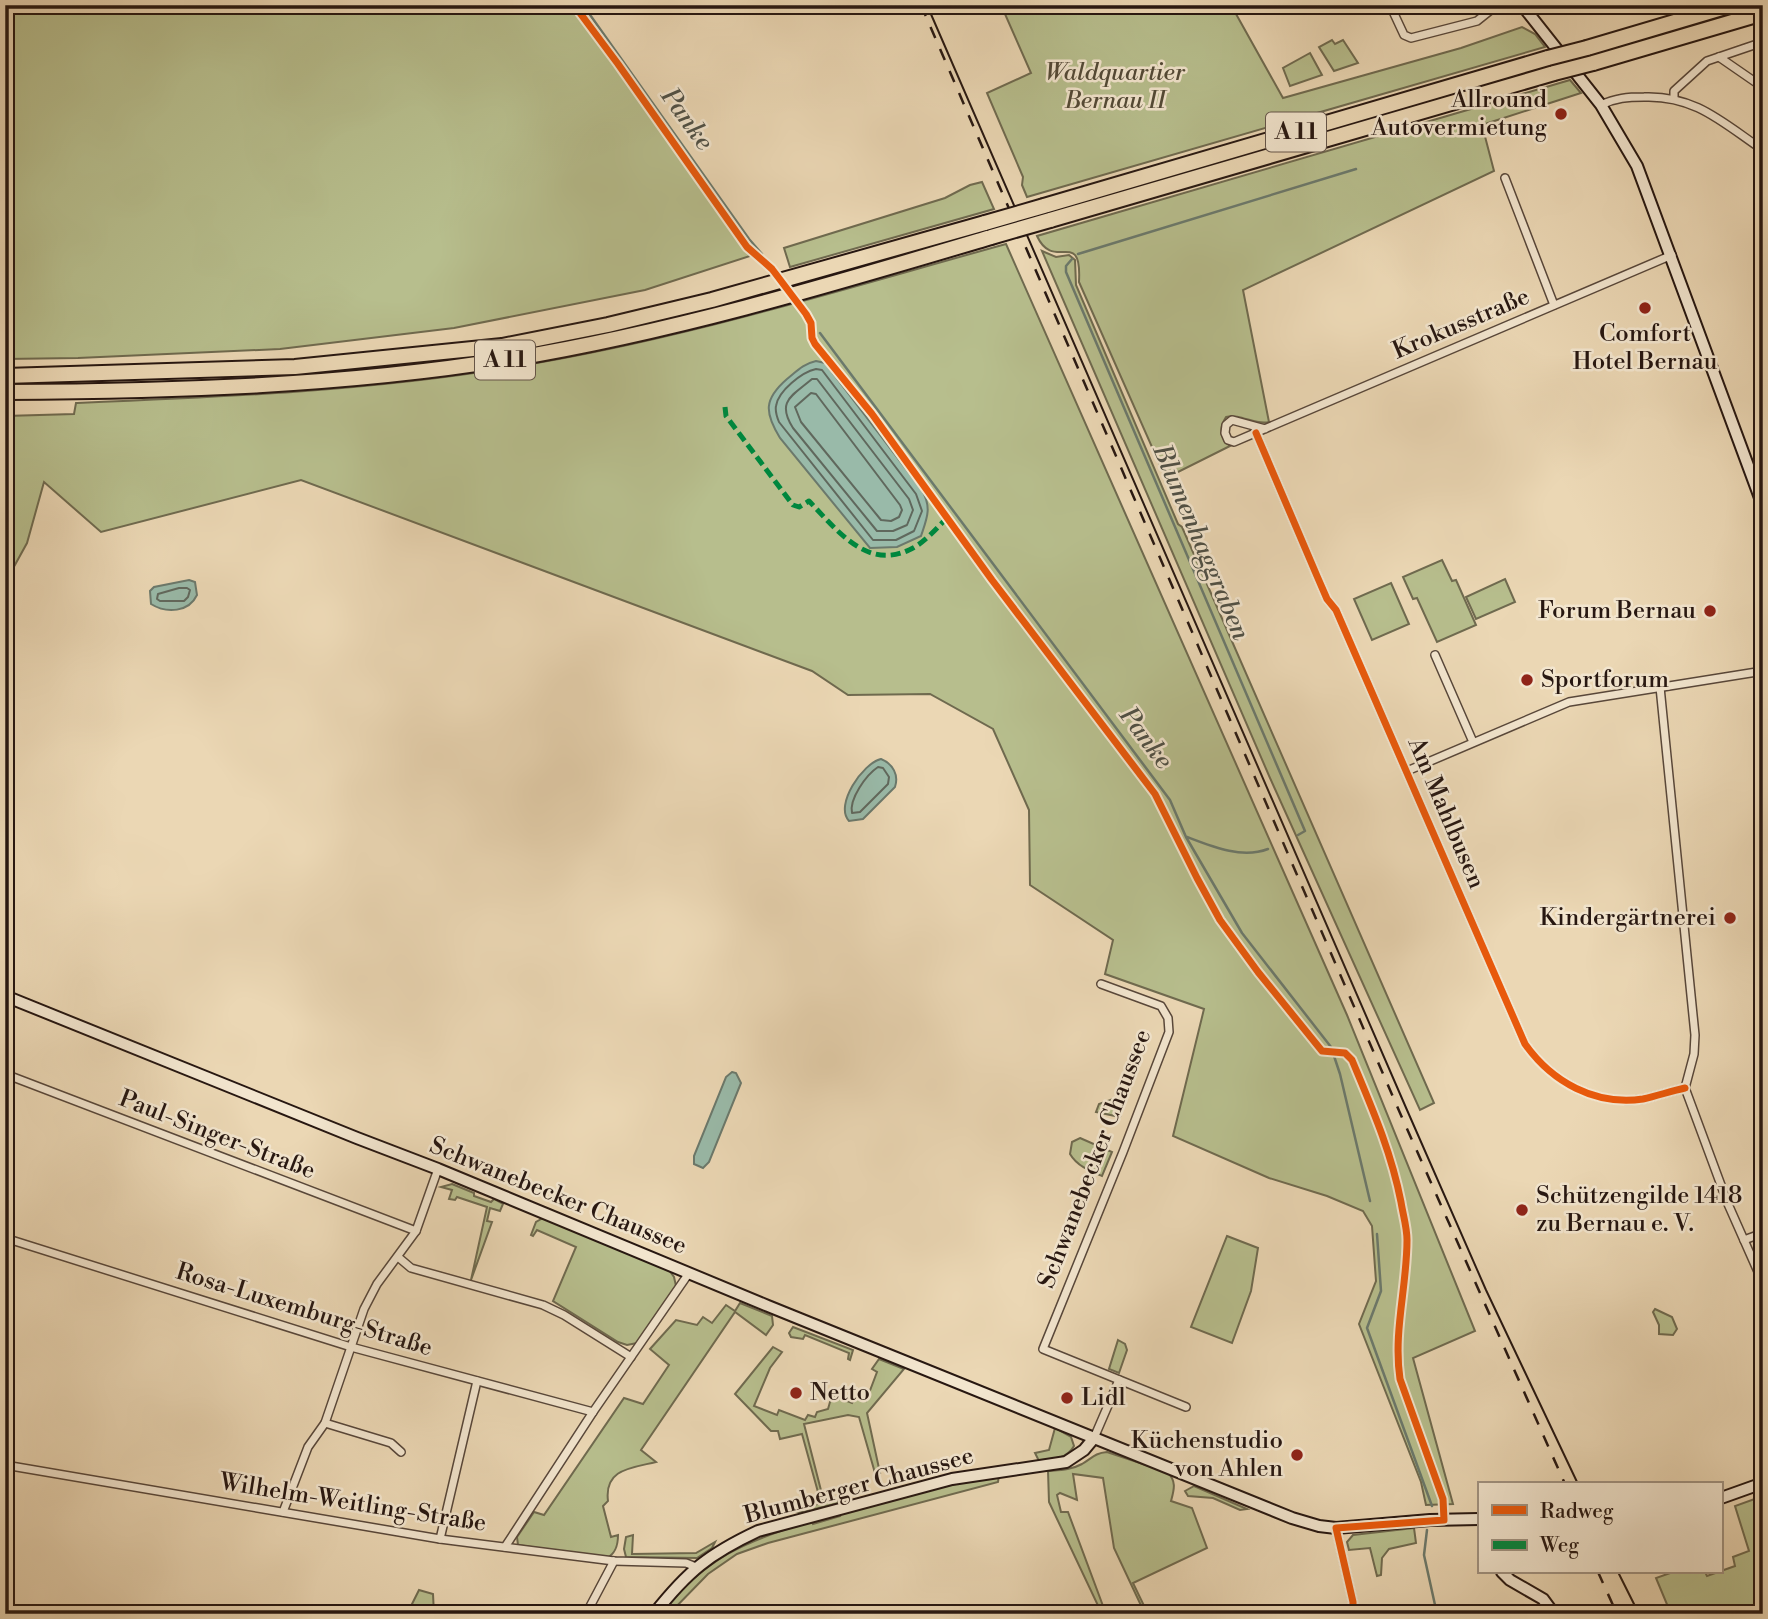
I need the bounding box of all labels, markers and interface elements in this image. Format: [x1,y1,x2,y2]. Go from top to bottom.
park label: Waldquartier Bernau II [1045,58,1186,116]
water label: Panke [653,81,720,156]
place label: Allround Autovermietung [1370,85,1548,143]
marker: Allround Autovermietung [1553,106,1569,122]
road number: A 11 [1266,113,1326,152]
street label: Krokusstraße [1388,282,1534,366]
marker: Comfort Hotel Bernau [1637,300,1653,316]
place label: Comfort Hotel Bernau [1573,319,1718,377]
road number: A 11 [475,340,535,380]
water label: Blumenhaggraben [1145,438,1257,645]
place label: Forum Bernau [1538,596,1696,626]
marker: Forum Bernau [1702,603,1718,619]
place label: Sportforum [1541,665,1669,695]
marker: Sportforum [1519,672,1535,688]
water label: Panke [1112,700,1180,775]
street label: Am Mahlbusen [1400,732,1491,893]
place label: Kindergärtnerei [1540,903,1716,933]
marker: Kindergärtnerei [1722,910,1738,926]
street label: Schwanebecker Chaussee [1032,1025,1158,1293]
street label: Paul-Singer-Straße [115,1084,319,1186]
street label: Schwanebecker Chaussee [425,1131,691,1261]
place label: Schützengilde 1418 zu Bernau e. V. [1536,1181,1743,1239]
marker: Schützengilde 1418 zu Bernau e. V. [1514,1202,1530,1218]
street label: Rosa-Luxemburg-Straße [172,1257,436,1363]
place label: Netto [810,1378,870,1408]
place label: Lidl [1081,1383,1126,1413]
marker: Netto [788,1385,804,1401]
marker: Lidl [1059,1390,1075,1406]
place label: Küchenstudio von Ahlen [1131,1426,1283,1484]
street label: Blumberger Chaussee [740,1441,977,1531]
marker: Küchenstudio von Ahlen [1289,1447,1305,1463]
street label: Wilhelm-Weitling-Straße [216,1467,489,1539]
legend [1478,1482,1722,1574]
text: Radweg [1540,1499,1614,1525]
text: Weg [1539,1533,1579,1559]

